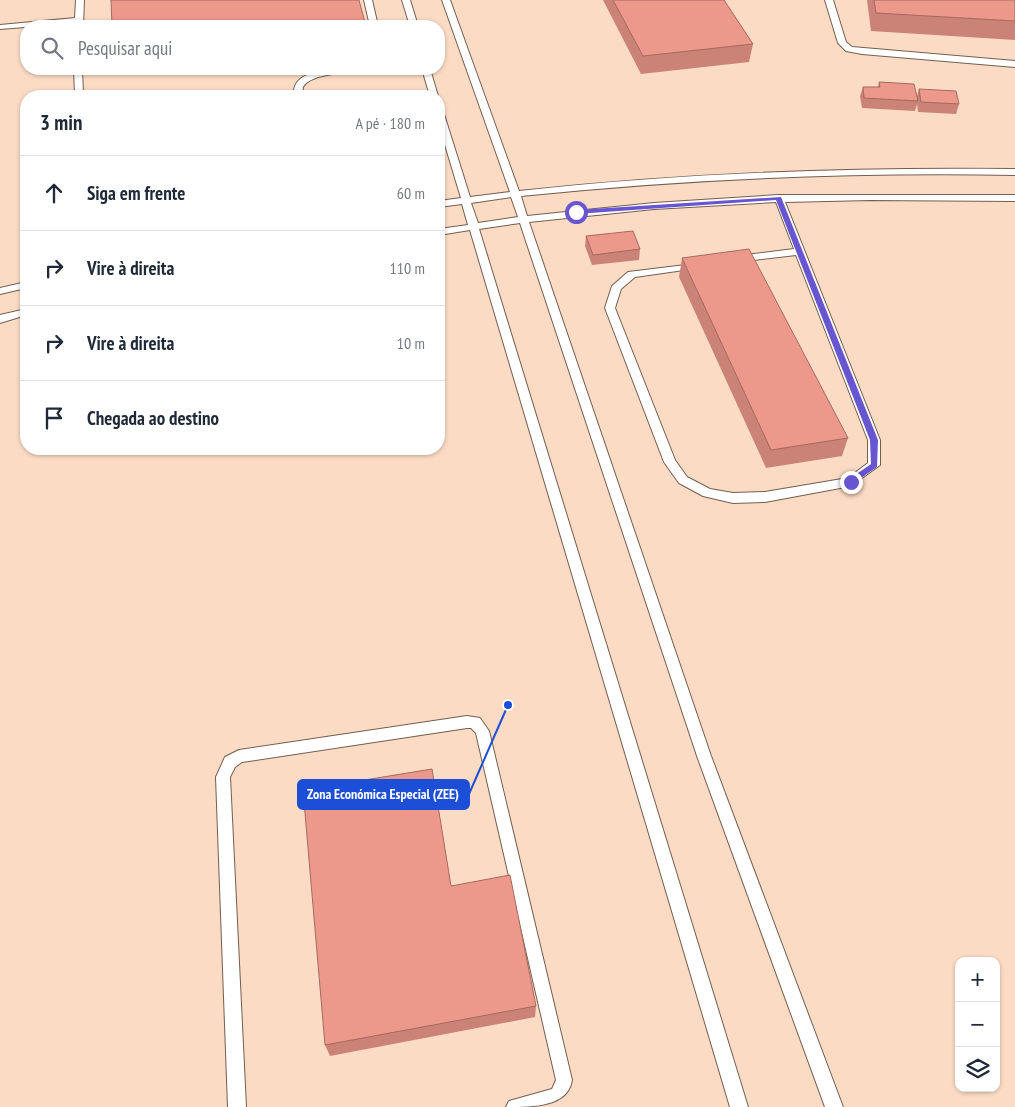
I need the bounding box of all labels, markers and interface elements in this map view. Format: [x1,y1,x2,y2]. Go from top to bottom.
search box [20,20,445,75]
icon: search [38,34,66,62]
text: Pesquisar aqui [78,36,172,60]
text: 3 min [40,109,82,136]
text: A pé · 180 m [355,113,425,133]
icon: ahead [40,179,68,207]
text: Siga em frente [87,181,185,205]
text: 60 m [397,183,425,203]
route start [565,201,588,224]
icon: right [40,254,68,282]
text: Vire à direita [87,256,174,280]
text: 110 m [390,258,425,278]
icon: right [40,329,68,357]
text: Vire à direita [87,331,174,355]
text: 10 m [397,333,425,353]
icon: arrive [40,404,68,432]
text: Chegada ao destino [87,406,219,430]
route end [840,471,863,494]
callout: Zona Económica Especial (ZEE) [298,780,469,809]
text: Zona Económica Especial (ZEE) [307,785,459,803]
map controls [955,957,1000,1092]
button: + [955,957,1000,1002]
button: − [955,1002,1000,1047]
button: layers [955,1047,1000,1092]

